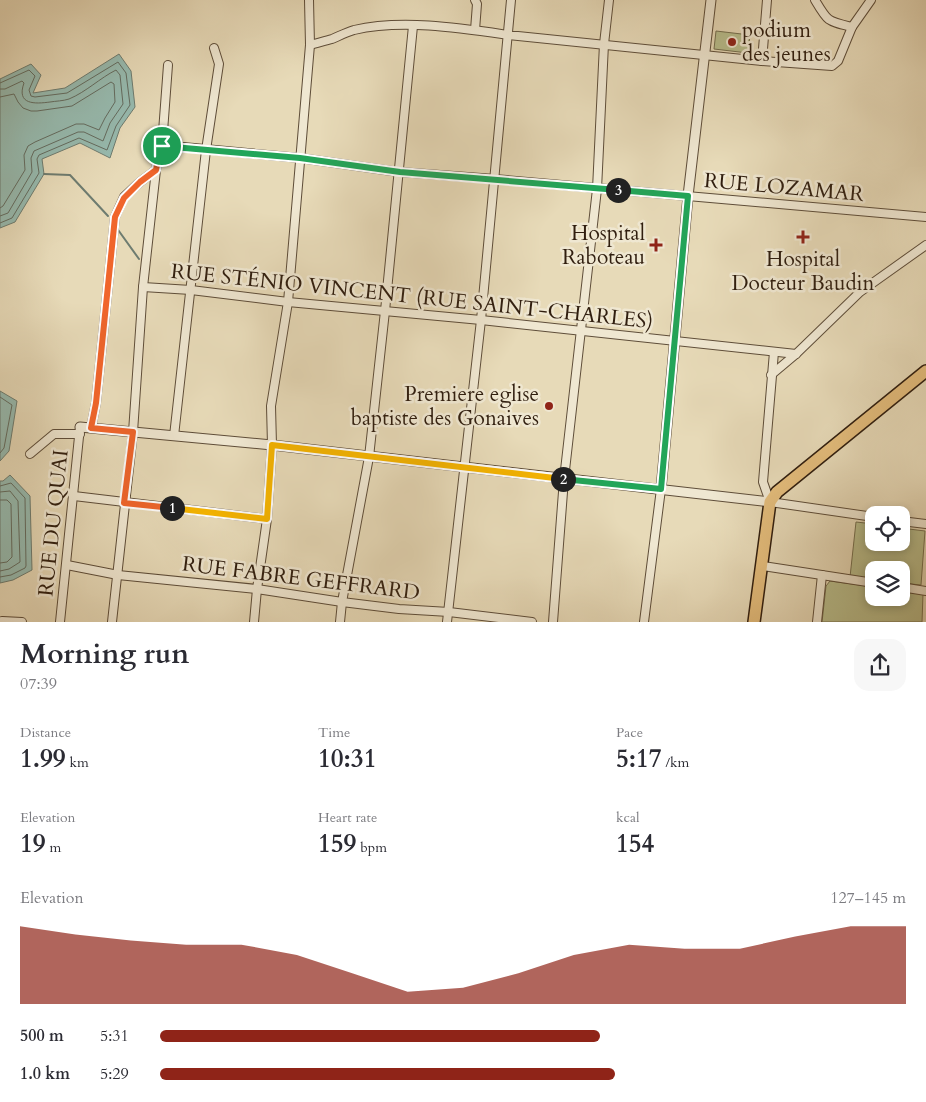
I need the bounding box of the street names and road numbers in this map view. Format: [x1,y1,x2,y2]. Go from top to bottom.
street label: RUE LOZAMAR [703,166,866,209]
street label: RUE STÉNIO VINCENT (RUE SAINT-CHARLES) [169,257,655,336]
street label: RUE DU QUAI [31,448,76,598]
street label: RUE FABRE GEFFRARD [180,550,421,607]

